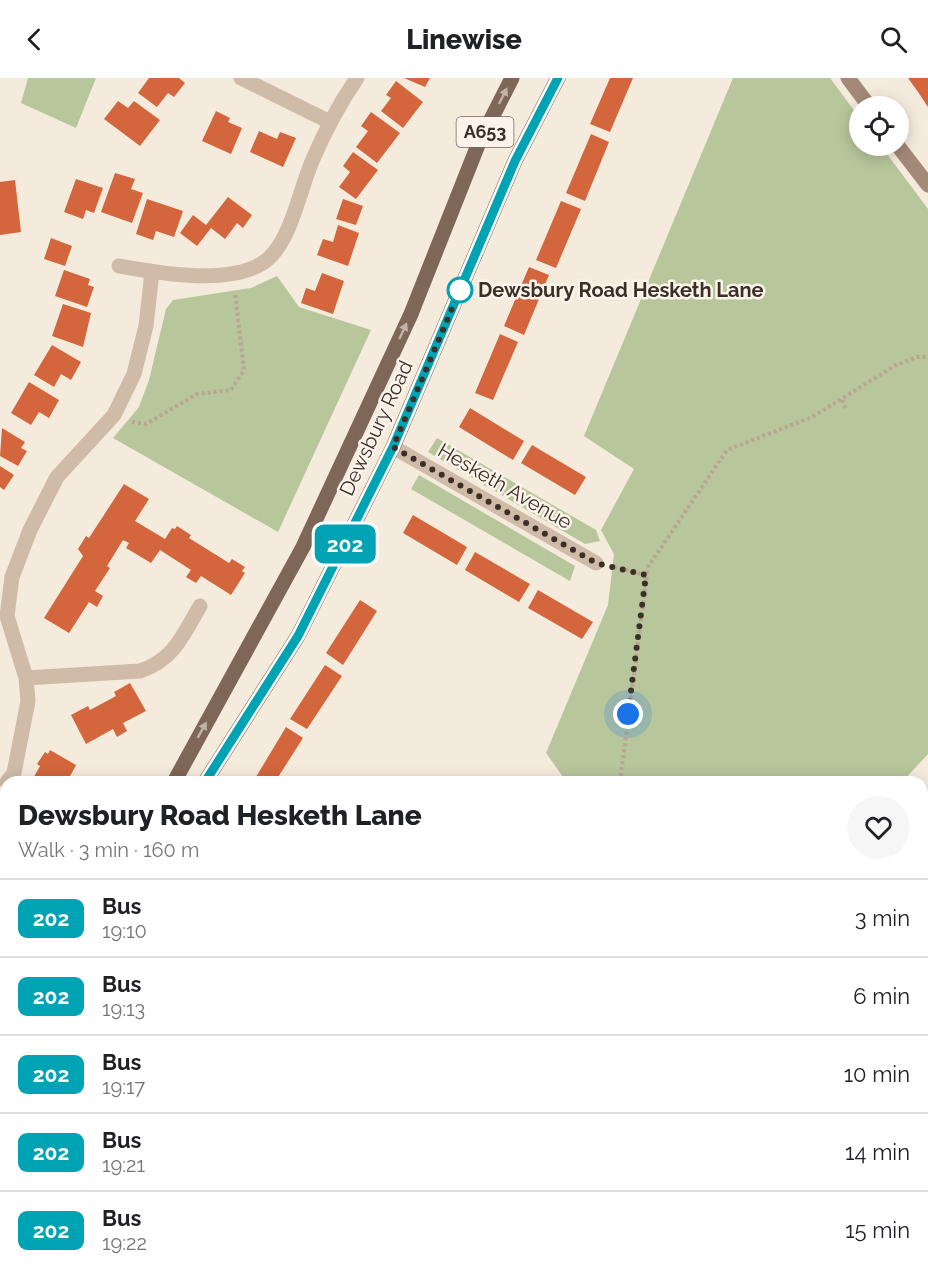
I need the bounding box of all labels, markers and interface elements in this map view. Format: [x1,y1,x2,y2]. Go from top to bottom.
icon: back [18,23,51,56]
icon: search [877,23,910,56]
text: Linewise [406,24,522,55]
one-way arrow [498,87,508,104]
map controls [849,96,909,156]
button: locate [849,96,909,156]
road number: A653 [456,117,514,147]
marker: Dewsbury Road Hesketh Lane [447,277,473,303]
place label: Dewsbury Road Hesketh Lane [478,278,764,302]
one-way arrow [398,323,407,340]
street label: Dewsbury Road [334,357,418,499]
street label: Hesketh Avenue [434,438,576,534]
line badge: 202 [310,524,380,564]
text: 202 [327,532,363,557]
your location [613,699,643,729]
one-way arrow [197,722,207,739]
button: heart [847,796,910,859]
text: Dewsbury Road Hesketh Lane [18,799,422,832]
text: Walk · 3 min · 160 m [18,838,199,862]
text: Bus [102,893,141,919]
text: 3 min [855,905,910,931]
text: 202 [33,906,69,931]
text: 19:10 [102,919,147,943]
text: Bus [102,971,141,997]
text: 6 min [853,983,910,1009]
text: 202 [33,984,69,1009]
text: 19:13 [102,997,145,1021]
text: Bus [102,1049,141,1075]
text: 10 min [844,1061,910,1087]
text: 202 [33,1062,69,1087]
text: 19:17 [102,1075,145,1099]
text: Bus [102,1127,141,1153]
text: 14 min [845,1139,910,1165]
text: 202 [33,1140,69,1165]
text: 19:21 [102,1153,145,1177]
text: Bus [102,1205,141,1231]
text: 15 min [845,1217,910,1243]
text: 202 [33,1218,69,1243]
text: 19:22 [102,1231,147,1255]

